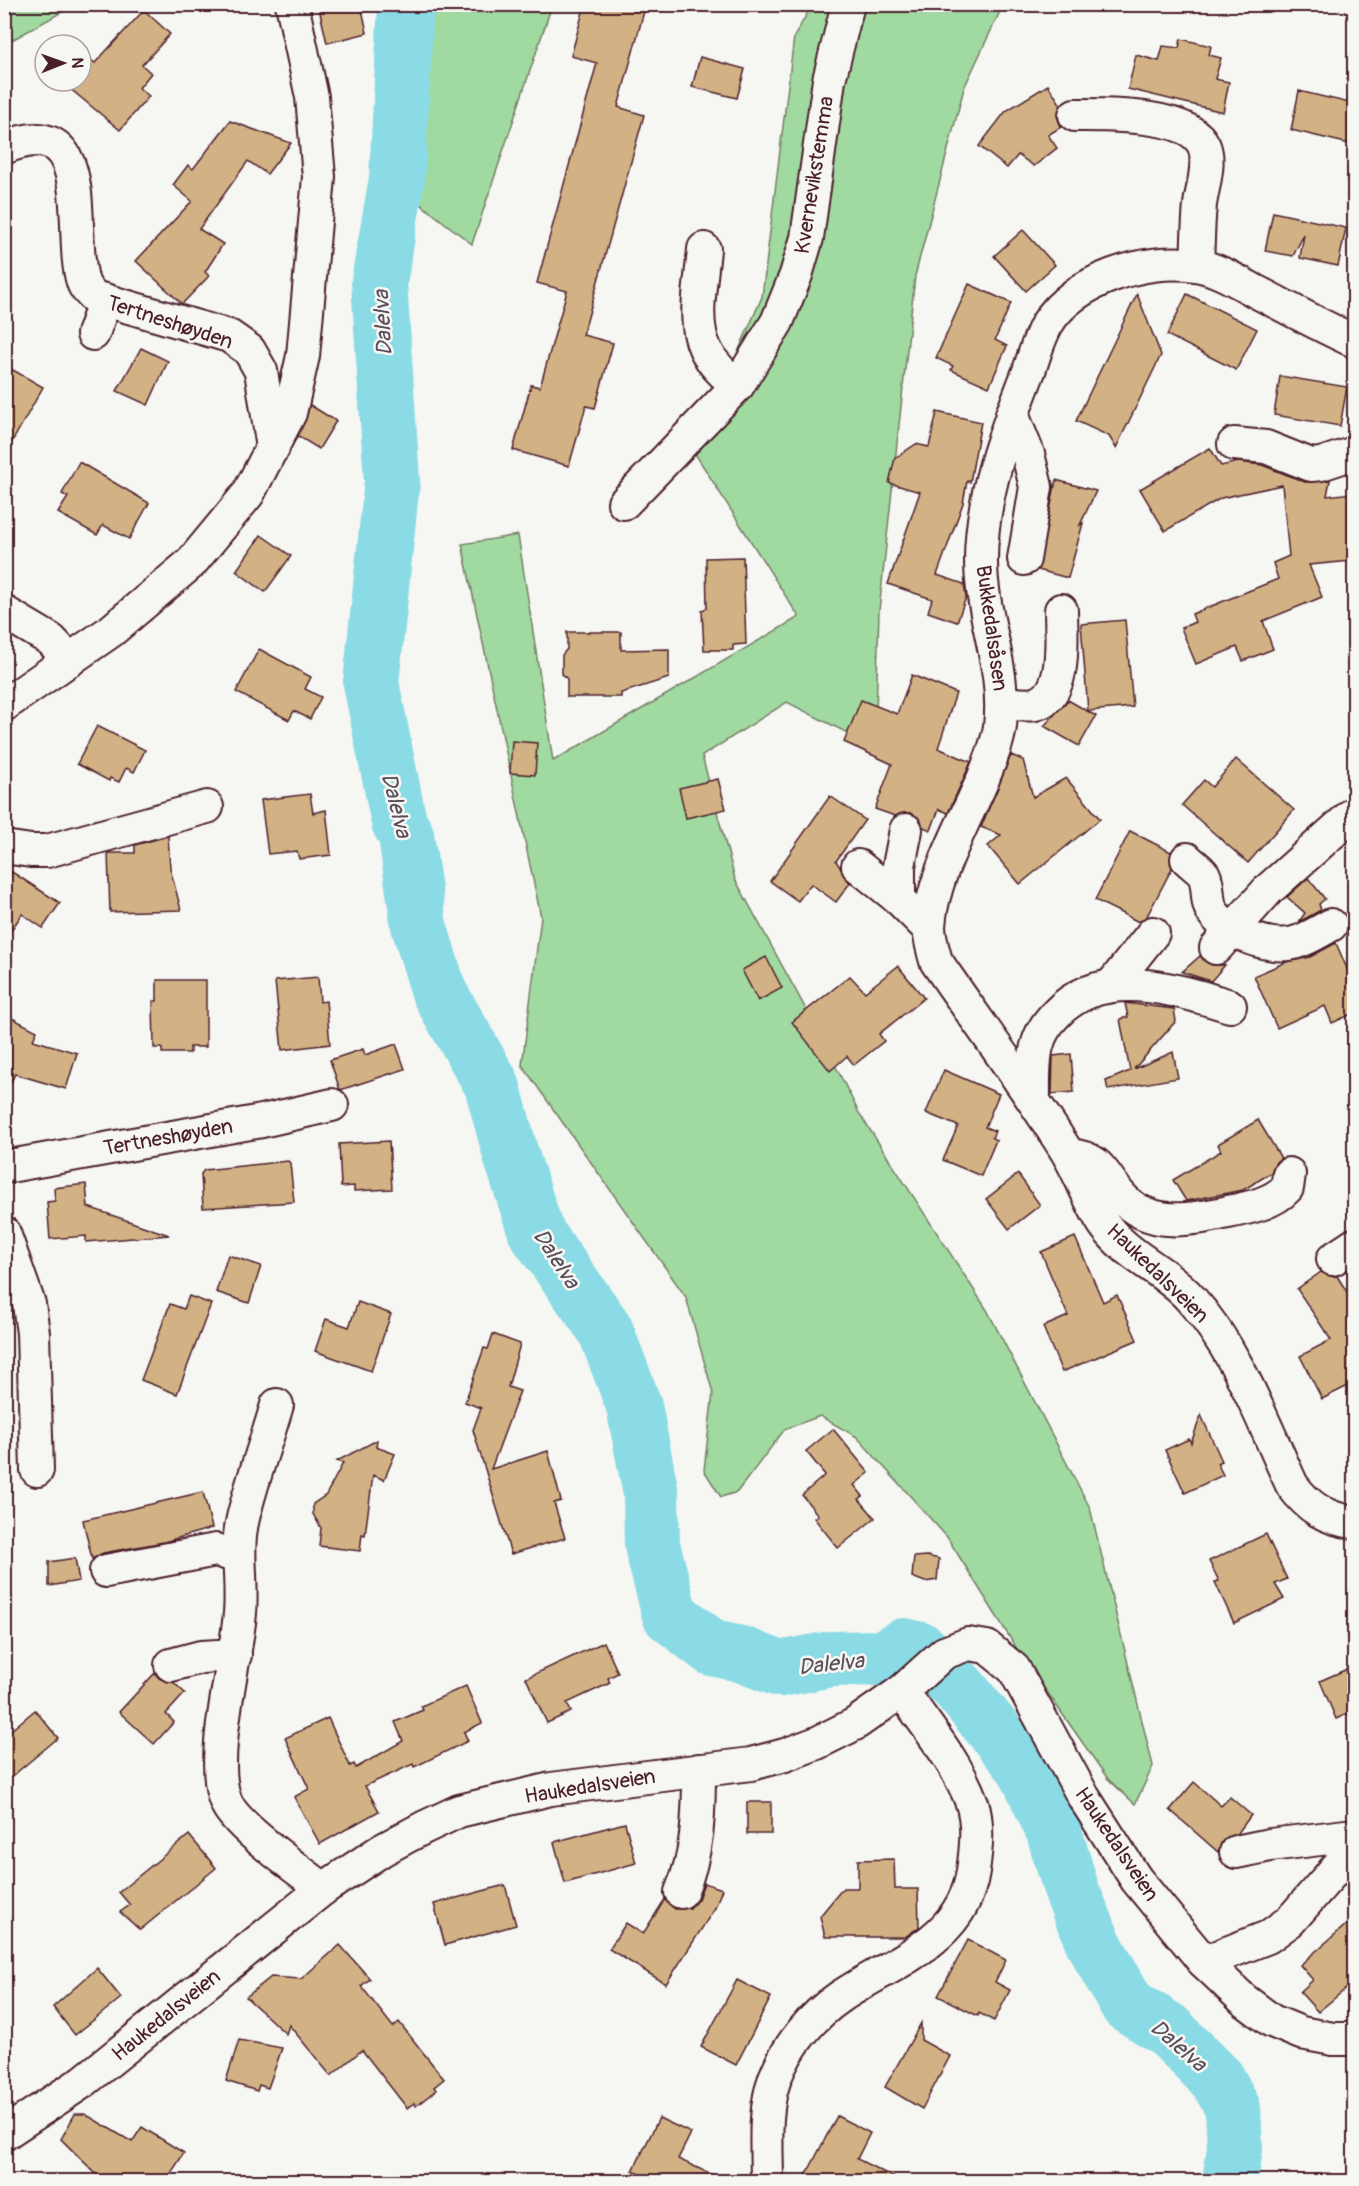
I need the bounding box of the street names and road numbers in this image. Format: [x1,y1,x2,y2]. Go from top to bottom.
street label: Kvernevikstemma [789,94,840,256]
street label: Tertneshøyden [103,289,236,356]
street label: Bukkedalsåsen [969,563,1014,693]
street label: Tertneshøyden [101,1113,235,1162]
street label: Haukedalsveien [1101,1218,1215,1329]
street label: Haukedalsveien [523,1763,657,1810]
street label: Haukedalsveien [1068,1782,1165,1907]
street label: Haukedalsveien [106,1963,226,2067]

